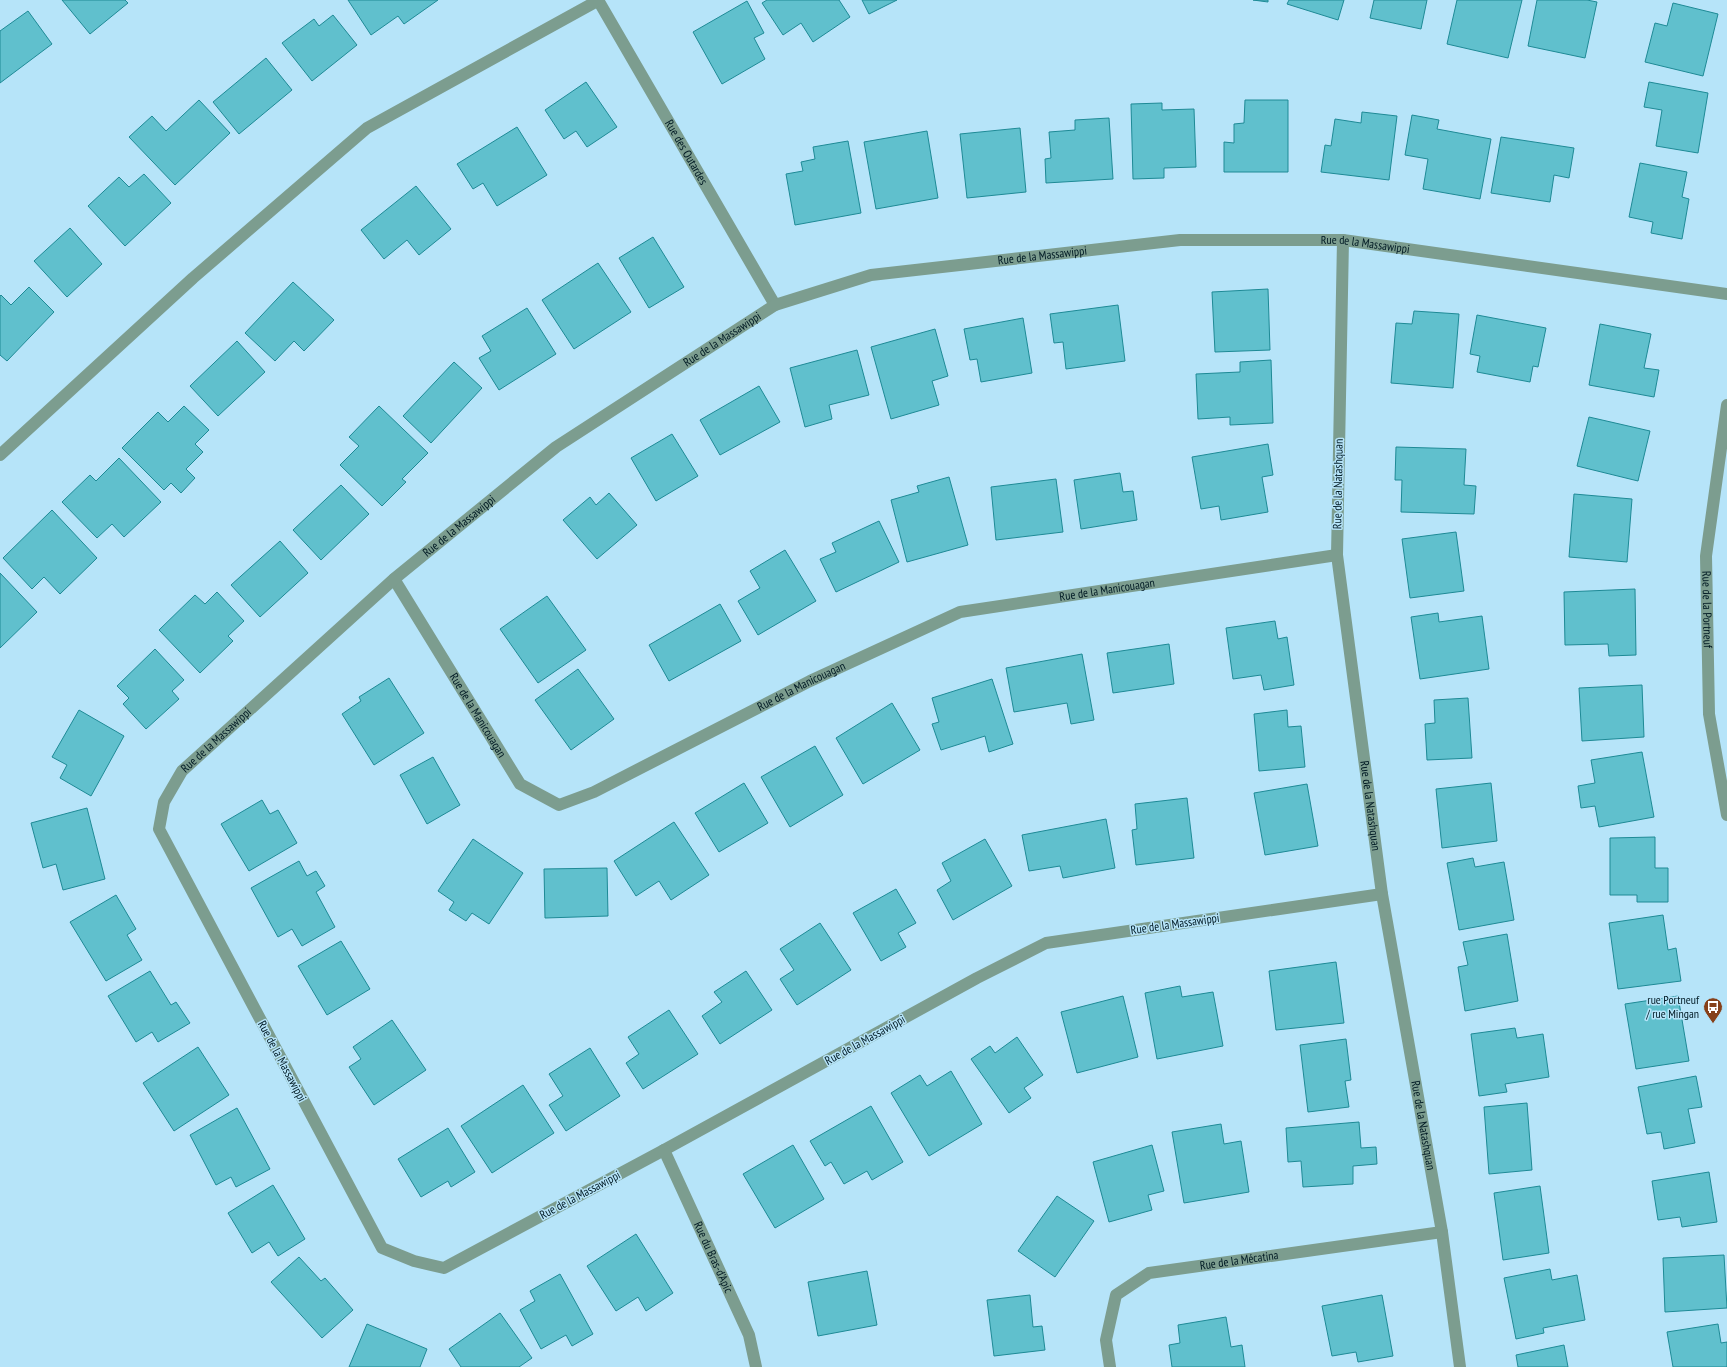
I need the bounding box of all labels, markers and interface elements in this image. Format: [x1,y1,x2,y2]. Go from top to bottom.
street label: Rue des Outardes [662,117,712,187]
street label: Rue de la Massawippi [1321,232,1411,256]
street label: Rue de la Massawippi [997,243,1088,268]
street label: Rue de la Massawippi [680,308,764,370]
street label: Rue de la Natashquan [1329,439,1346,529]
street label: Rue de la Massawippi [419,491,498,560]
street label: Rue de la Portneuf [1699,571,1716,649]
street label: Rue de la Manicouagan [1058,575,1156,604]
street label: Rue de la Manicouagan [755,658,847,714]
street label: Rue de la Manicouagan [447,670,510,760]
street label: Rue de la Massawippi [178,704,254,775]
street label: Rue de la Natashquan [1357,760,1384,852]
street label: Rue de la Massawippi [1130,910,1220,937]
place label: rue Portneuf / rue Mingan [1645,992,1700,1021]
bus stop icon: rue Portneuf / rue Mingan [1702,996,1724,1024]
street label: Rue de la Massawippi [822,1011,907,1068]
street label: Rue de la Massawippi [255,1018,310,1104]
street label: Rue de la Natashquan [1408,1079,1439,1171]
street label: Rue de la Massawippi [537,1167,623,1222]
street label: Rue du Bras-d'Apic [691,1219,737,1296]
street label: Rue de la Mécatina [1199,1247,1279,1273]

